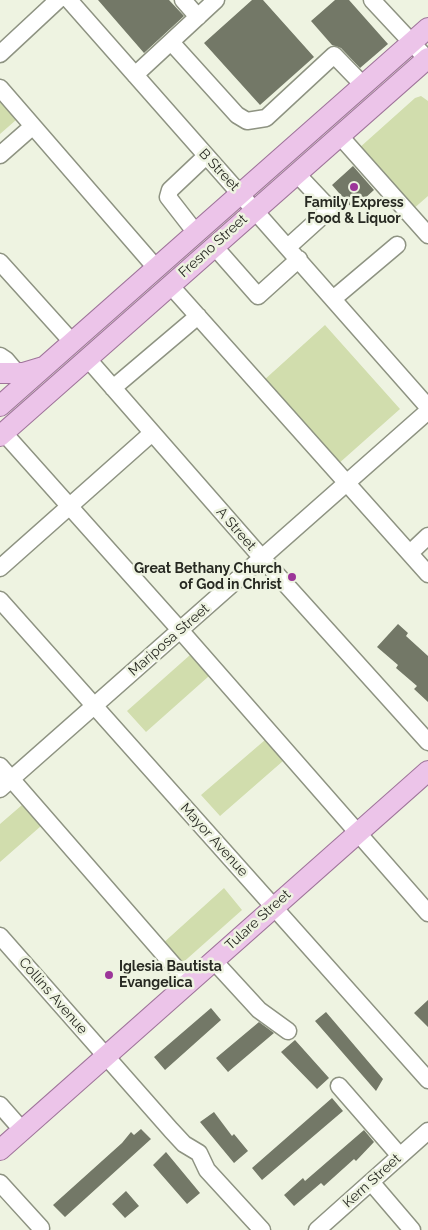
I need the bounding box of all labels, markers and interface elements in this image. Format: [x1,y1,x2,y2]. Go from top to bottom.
street label: B Street [195,145,243,195]
marker: Family Express Food & Liquor [348,181,360,193]
place label: Family Express Food & Liquor [304,195,404,228]
street label: Fresno Street [175,211,251,281]
street label: A Street [213,504,259,554]
place label: Great Bethany Church of God in Christ [134,561,282,594]
marker: Great Bethany Church of God in Christ [286,571,298,583]
street label: Mariposa Street [125,600,213,680]
street label: Mayor Avenue [177,800,251,880]
street label: Tulare Street [222,886,294,954]
street label: Collins Avenue [15,954,91,1038]
place label: Iglesia Bautista Evangelica [119,959,222,992]
marker: Iglesia Bautista Evangelica [103,969,115,981]
street label: Kern Street [340,1151,404,1211]

